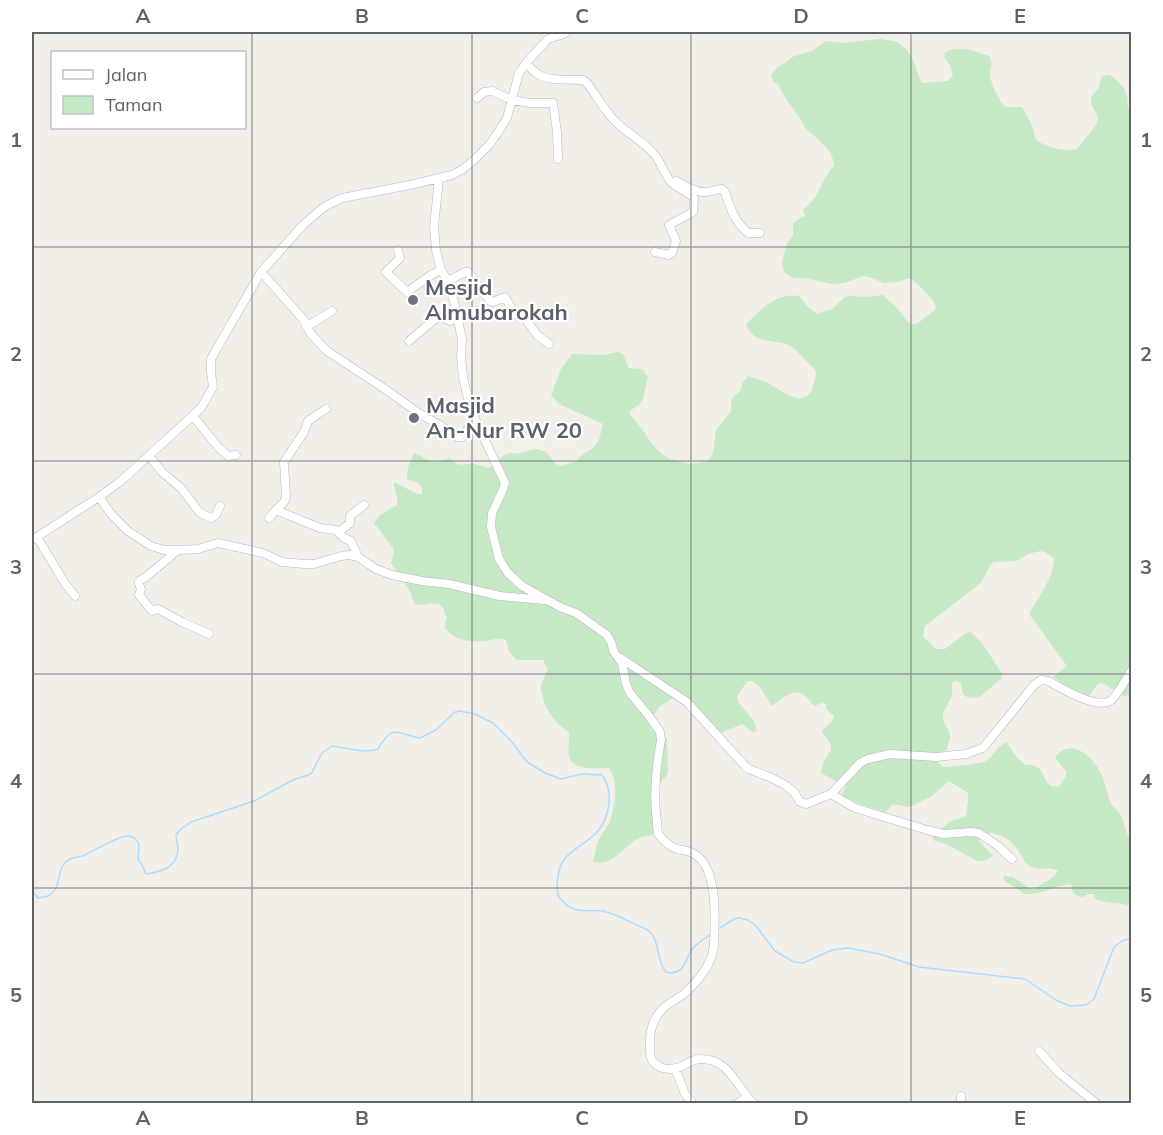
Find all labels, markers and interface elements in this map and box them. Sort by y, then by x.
text: A [136,3,151,28]
text: B [355,3,369,28]
text: C [575,3,589,28]
text: D [793,3,809,28]
text: E [1014,3,1026,28]
legend [51,51,246,129]
text: Jalan [105,63,147,86]
text: Taman [105,93,162,116]
text: 1 [10,127,22,152]
text: 1 [1140,127,1152,152]
place label: Mesjid Almubarokah [425,273,568,326]
marker: Mesjid Almubarokah [406,293,420,307]
text: 2 [10,341,22,366]
text: 2 [1140,341,1152,366]
place label: Masjid An-Nur RW 20 [426,391,582,444]
marker: Masjid An-Nur RW 20 [407,411,421,425]
text: 3 [10,554,22,579]
text: 3 [1140,554,1152,579]
text: 4 [10,768,22,793]
text: 4 [1140,768,1152,793]
text: 5 [10,982,22,1007]
text: 5 [1140,982,1152,1007]
text: A [136,1105,151,1130]
text: B [355,1105,369,1130]
text: C [575,1105,589,1130]
text: D [793,1105,809,1130]
text: E [1014,1105,1026,1130]

